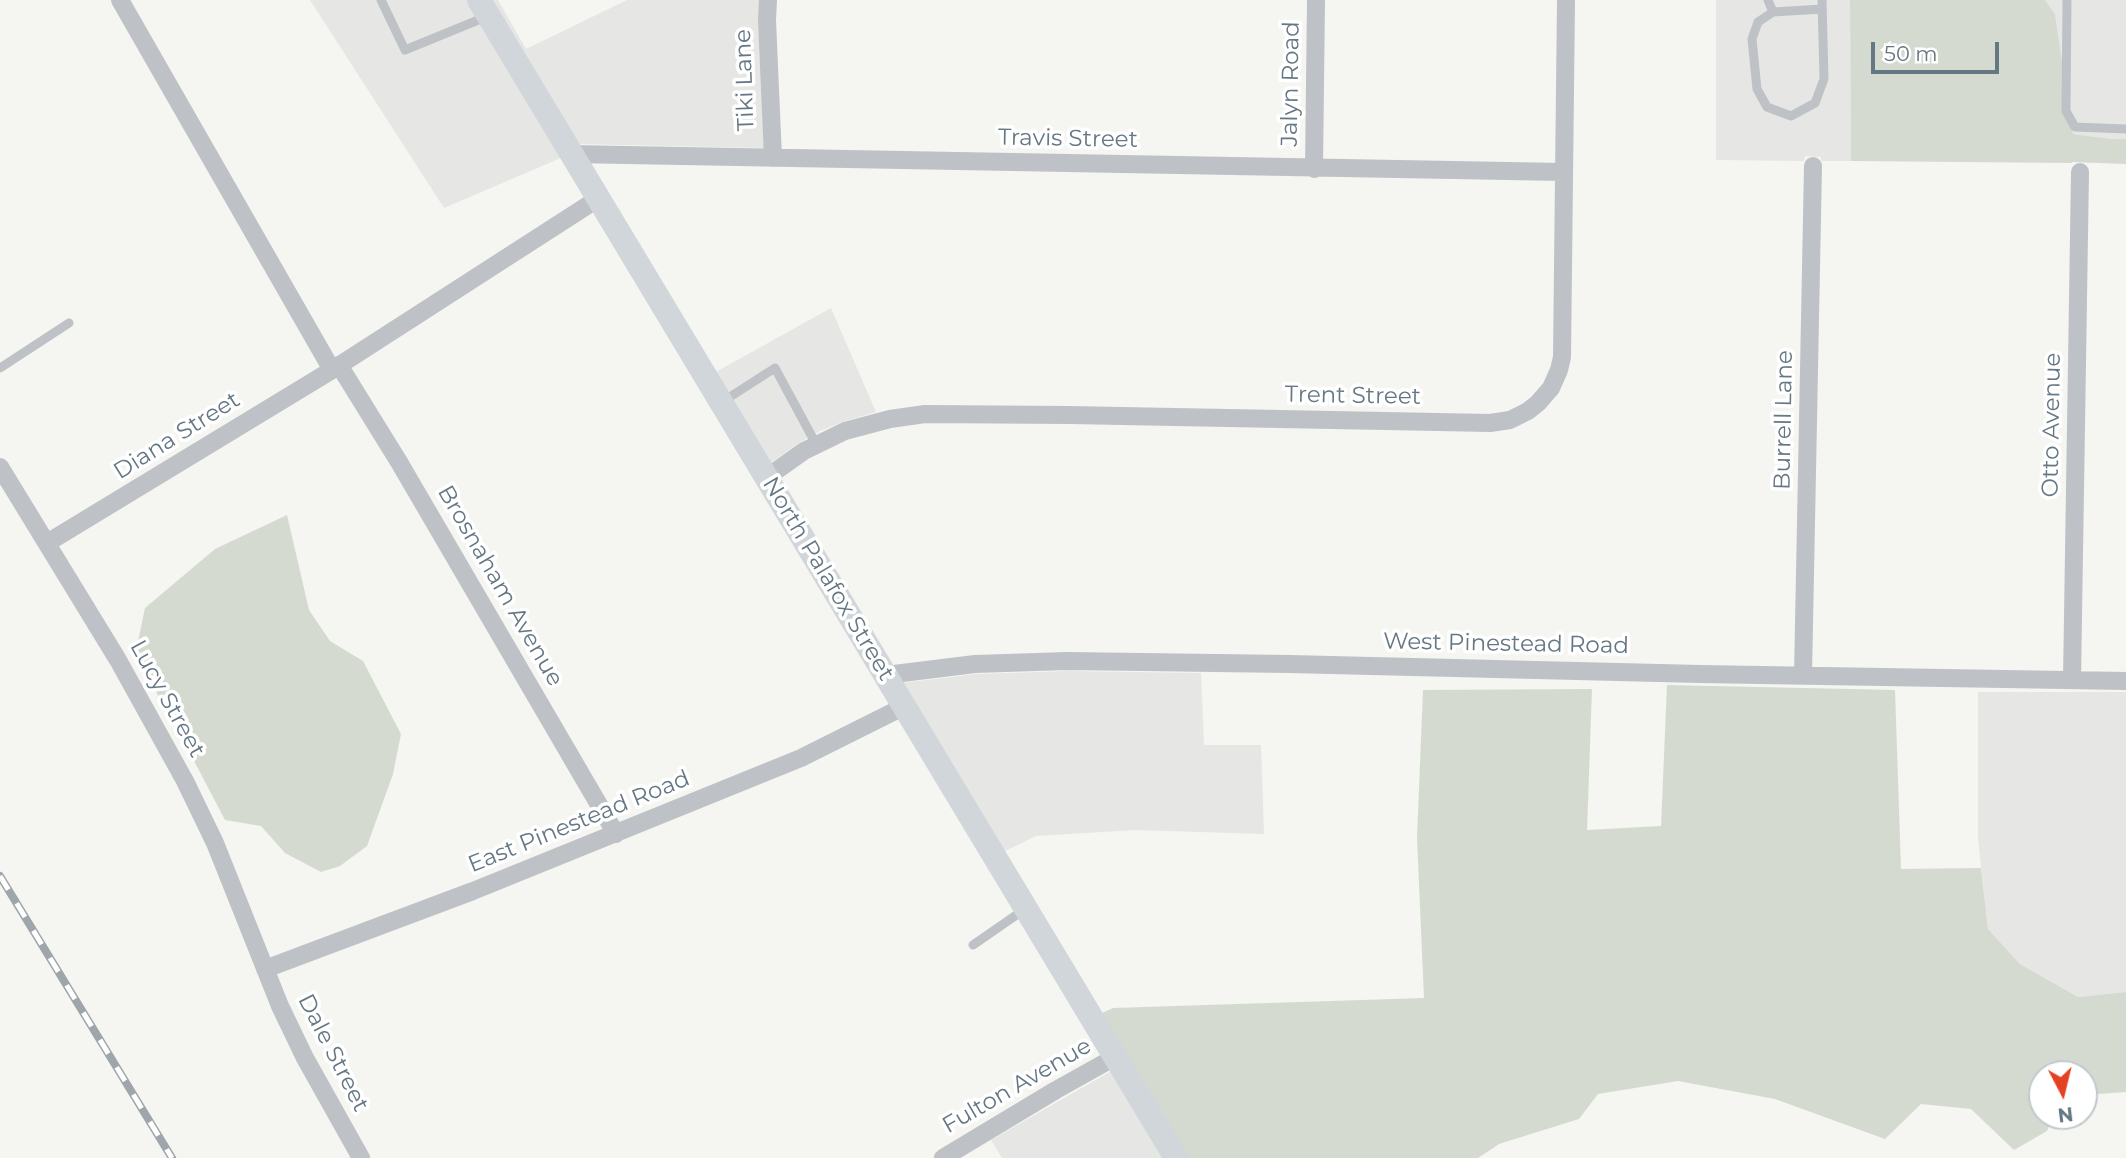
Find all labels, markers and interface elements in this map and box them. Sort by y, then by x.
street label: Jalyn Road [1276,21,1306,147]
scale bar [1874,28,2002,72]
street label: Tiki Lane [729,29,761,131]
text: 50 m [1884,41,1938,66]
street label: Travis Street [998,124,1138,154]
street label: Burrell Lane [1769,350,1799,490]
street label: Otto Avenue [2037,352,2067,498]
street label: Trent Street [1285,381,1421,411]
street label: Diana Street [109,386,245,486]
street label: North Palafox Street [756,472,900,686]
street label: Brosnaham Avenue [431,481,569,691]
street label: West Pinestead Road [1383,628,1629,660]
street label: Lucy Street [123,636,211,762]
street label: East Pinestead Road [464,765,694,879]
street label: Dale Street [292,990,374,1116]
street label: Fulton Avenue [938,1032,1096,1140]
north arrow [2028,1060,2098,1130]
text: N [2056,1102,2074,1127]

